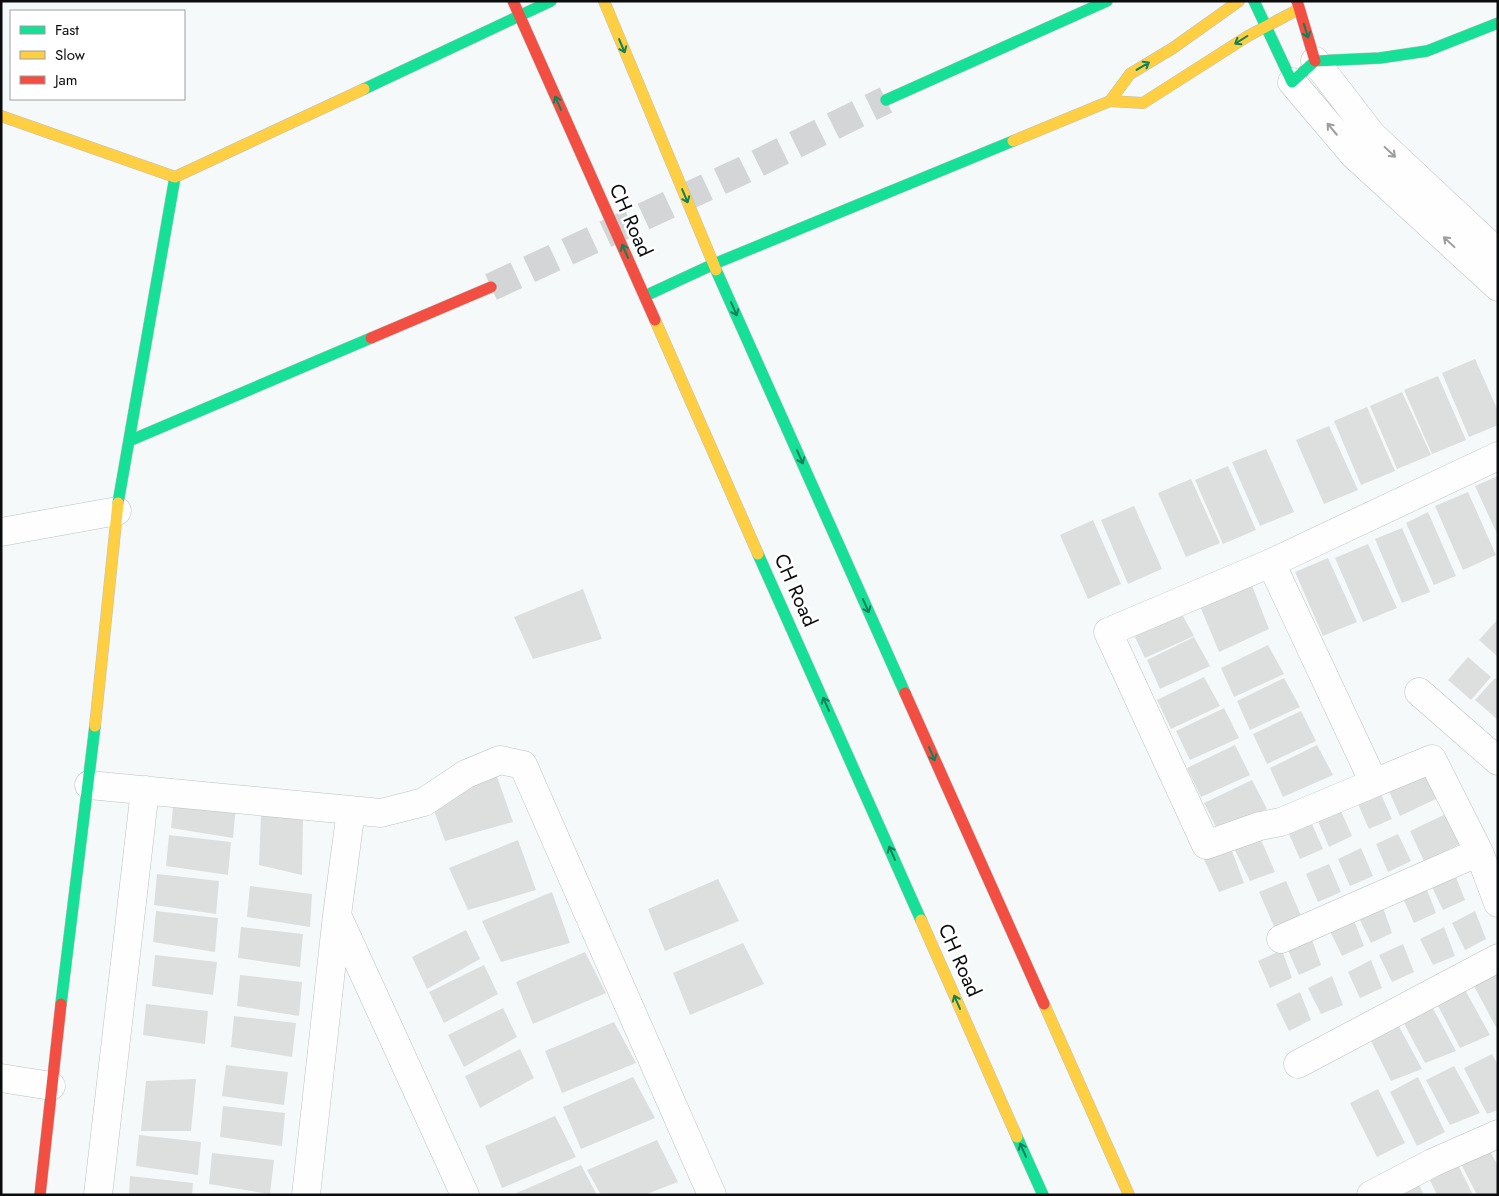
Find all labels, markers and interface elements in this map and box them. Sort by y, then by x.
legend [10,10,185,100]
text: Fast [55,19,79,41]
one-way arrow [1301,23,1311,39]
one-way arrow [1234,35,1248,46]
one-way arrow [618,38,628,53]
text: Slow [55,44,86,66]
one-way arrow [1135,61,1150,71]
text: Jam [53,69,78,91]
one-way arrow [553,96,563,111]
one-way arrow [1327,123,1338,136]
one-way arrow [1384,146,1397,158]
street label: CH Road [602,179,659,261]
one-way arrow [681,188,691,203]
one-way arrow [1442,236,1455,248]
one-way arrow [620,244,630,259]
one-way arrow [729,301,739,316]
one-way arrow [795,449,805,464]
street label: CH Road [767,549,824,631]
one-way arrow [862,598,872,613]
one-way arrow [820,697,830,712]
one-way arrow [928,746,938,761]
one-way arrow [886,846,896,861]
street label: CH Road [931,919,988,1001]
one-way arrow [952,995,962,1010]
one-way arrow [1018,1143,1028,1158]

